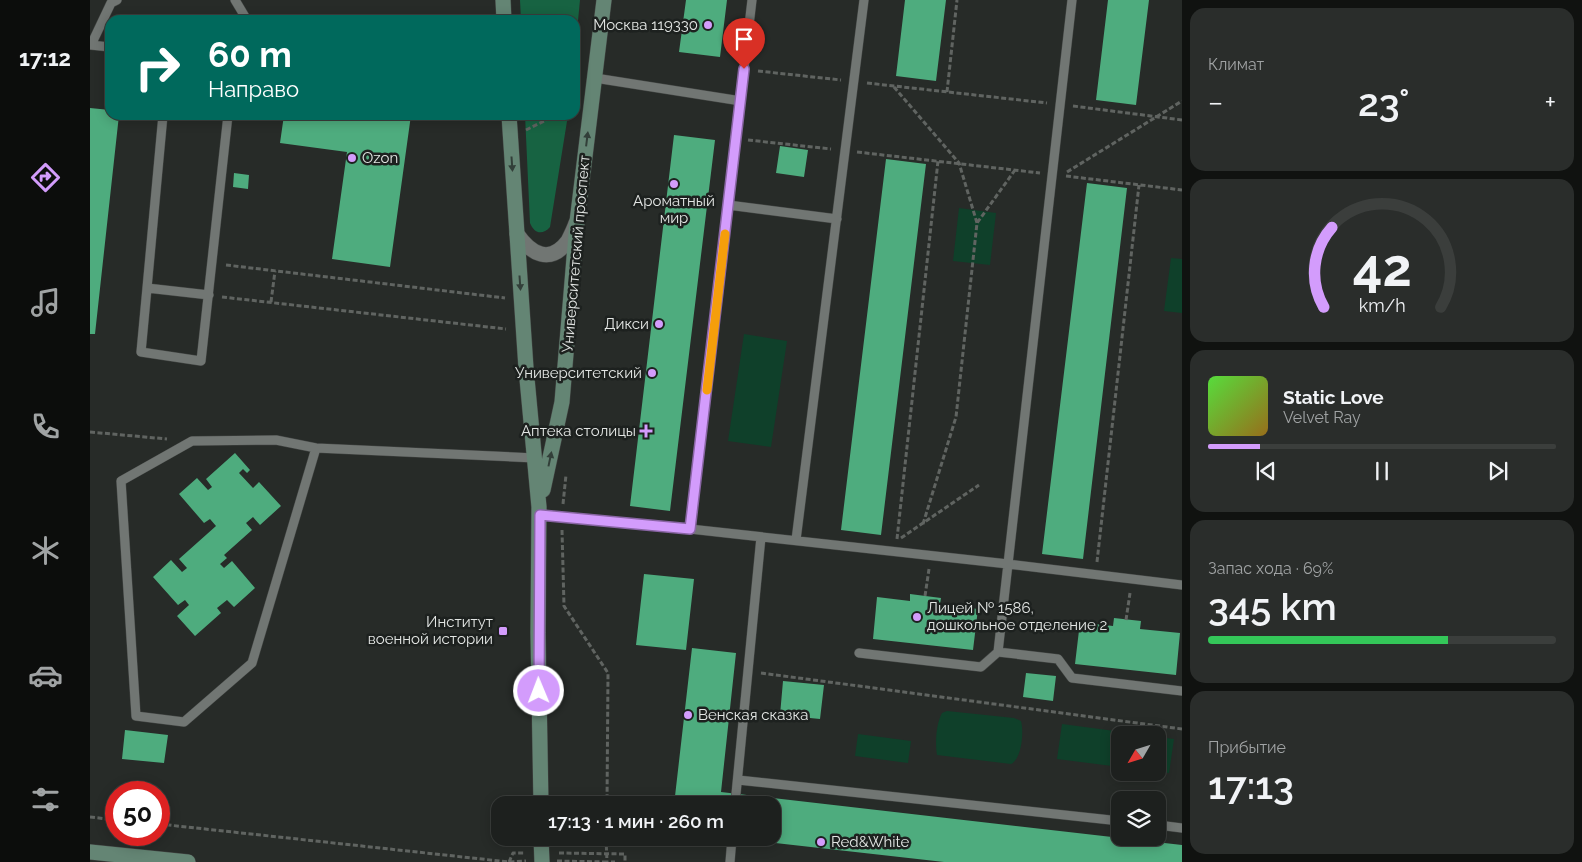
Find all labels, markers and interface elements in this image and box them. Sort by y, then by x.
place label: Москва 119330 [593,16,698,34]
pin [723,18,765,69]
marker: Москва 119330 [702,19,714,31]
icon: arrive [730,25,758,53]
text: 60 m [208,34,292,75]
icon: right [125,35,190,100]
text: 17:12 [19,45,71,71]
text: Климат [1208,55,1264,74]
text: Направо [208,76,299,102]
text: 23° [1358,80,1410,125]
text: − [1208,86,1223,119]
text: + [1544,86,1556,119]
one-way arrow [583,131,591,147]
place label: Ozon [362,149,398,167]
marker: Ozon [346,152,358,164]
street label: Университетский проспект [558,155,594,353]
one-way arrow [509,156,517,172]
icon: directions [28,160,63,195]
marker: Ароматный мир [668,178,680,190]
place label: Ароматный мир [633,192,715,227]
text: 42 [1352,237,1412,298]
one-way arrow [517,275,525,291]
icon: music [28,285,63,320]
text: km/h [1358,295,1406,316]
place label: Дикси [604,315,649,333]
marker: Дикси [653,318,665,330]
place label: Университетский [515,364,642,382]
marker: Университетский [646,367,658,379]
text: Static Love [1283,386,1384,408]
text: Velvet Ray [1283,408,1361,427]
icon: phone [28,409,63,444]
place label: Аптека столицы [521,422,636,440]
marker: Аптека столицы [640,425,652,437]
one-way arrow [546,451,554,467]
icon: previous [1252,457,1280,485]
icon: pause [1368,457,1396,485]
icon: next [1484,457,1512,485]
icon: climate [28,533,63,568]
text: Запас хода · 69% [1208,559,1333,578]
text: 345 km [1208,584,1337,629]
place label: Лицей № 1586, дошкольное отделение 2 [927,599,1108,634]
marker: Лицей № 1586, дошкольное отделение 2 [911,611,923,623]
place label: Институт военной истории [368,613,493,648]
marker: Институт военной истории [497,625,509,637]
icon: car [28,658,63,693]
position arrow [512,664,564,716]
place label: Венская сказка [698,706,808,724]
marker: Венская сказка [682,709,694,721]
north arrow [1111,726,1166,781]
map controls [1111,726,1166,846]
text: Прибытие [1208,738,1286,757]
text: 17:13 [1208,763,1294,808]
speed limit sign: 50 [105,781,170,846]
icon: filters [28,782,63,817]
button: layers [1111,791,1166,846]
text: 17:13 · 1 мин · 260 m [548,810,724,832]
place label: Red&White [831,833,910,851]
marker: Red&White [815,836,827,848]

